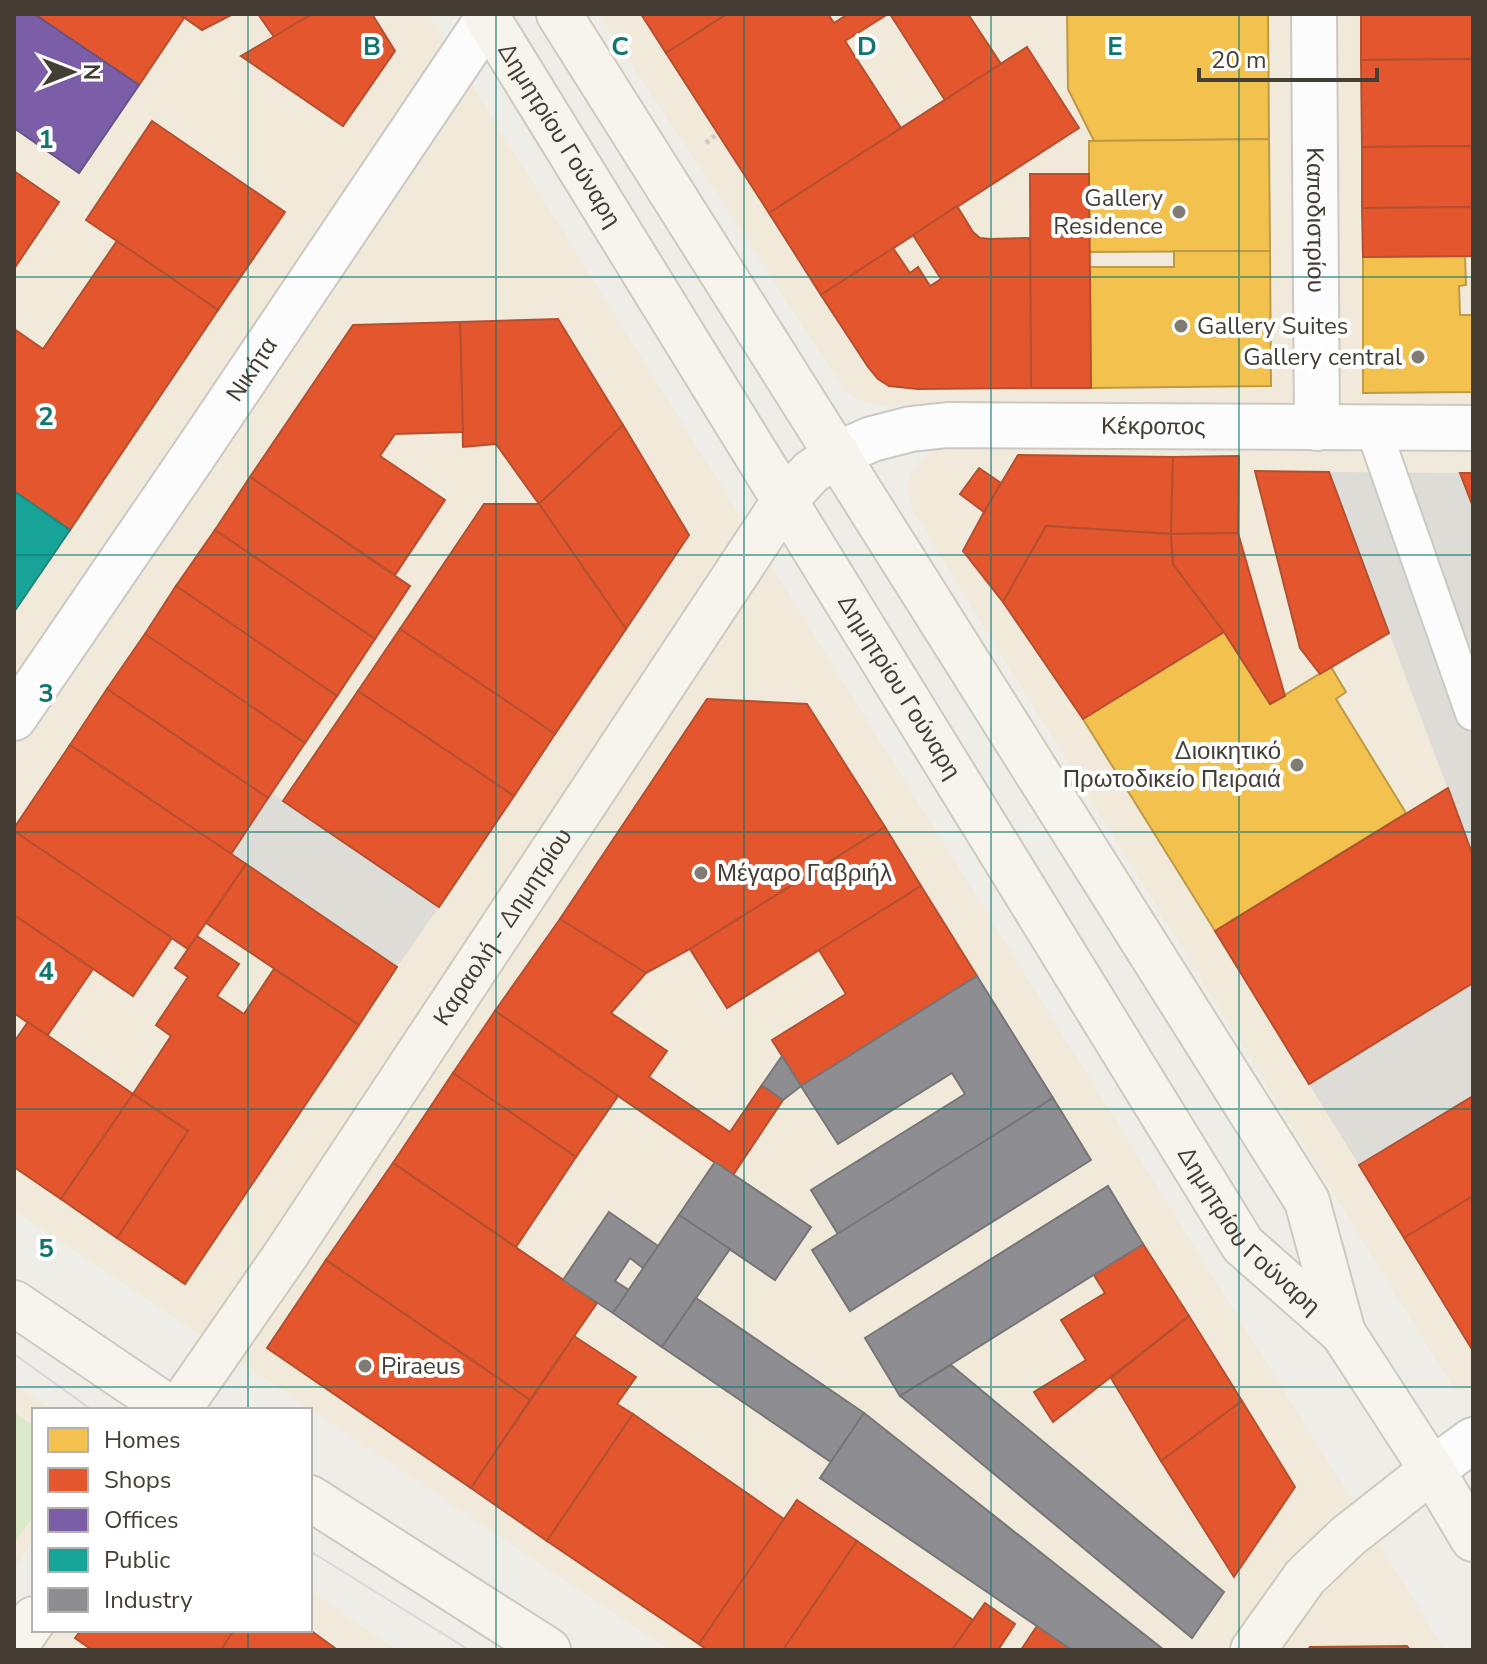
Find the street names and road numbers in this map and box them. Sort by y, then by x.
street label: Δημητρίου Γούναρη [490,37,629,233]
street label: Καποδιστρίου [1299,147,1332,293]
street label: Νικήτα [219,331,285,408]
street label: Κέκροπος [1101,410,1206,442]
street label: Δημητρίου Γούναρη [830,588,968,785]
street label: Καραολή - Δημητρίου [426,822,580,1032]
street label: Δημητρίου Γούναρη [1170,1140,1327,1322]

